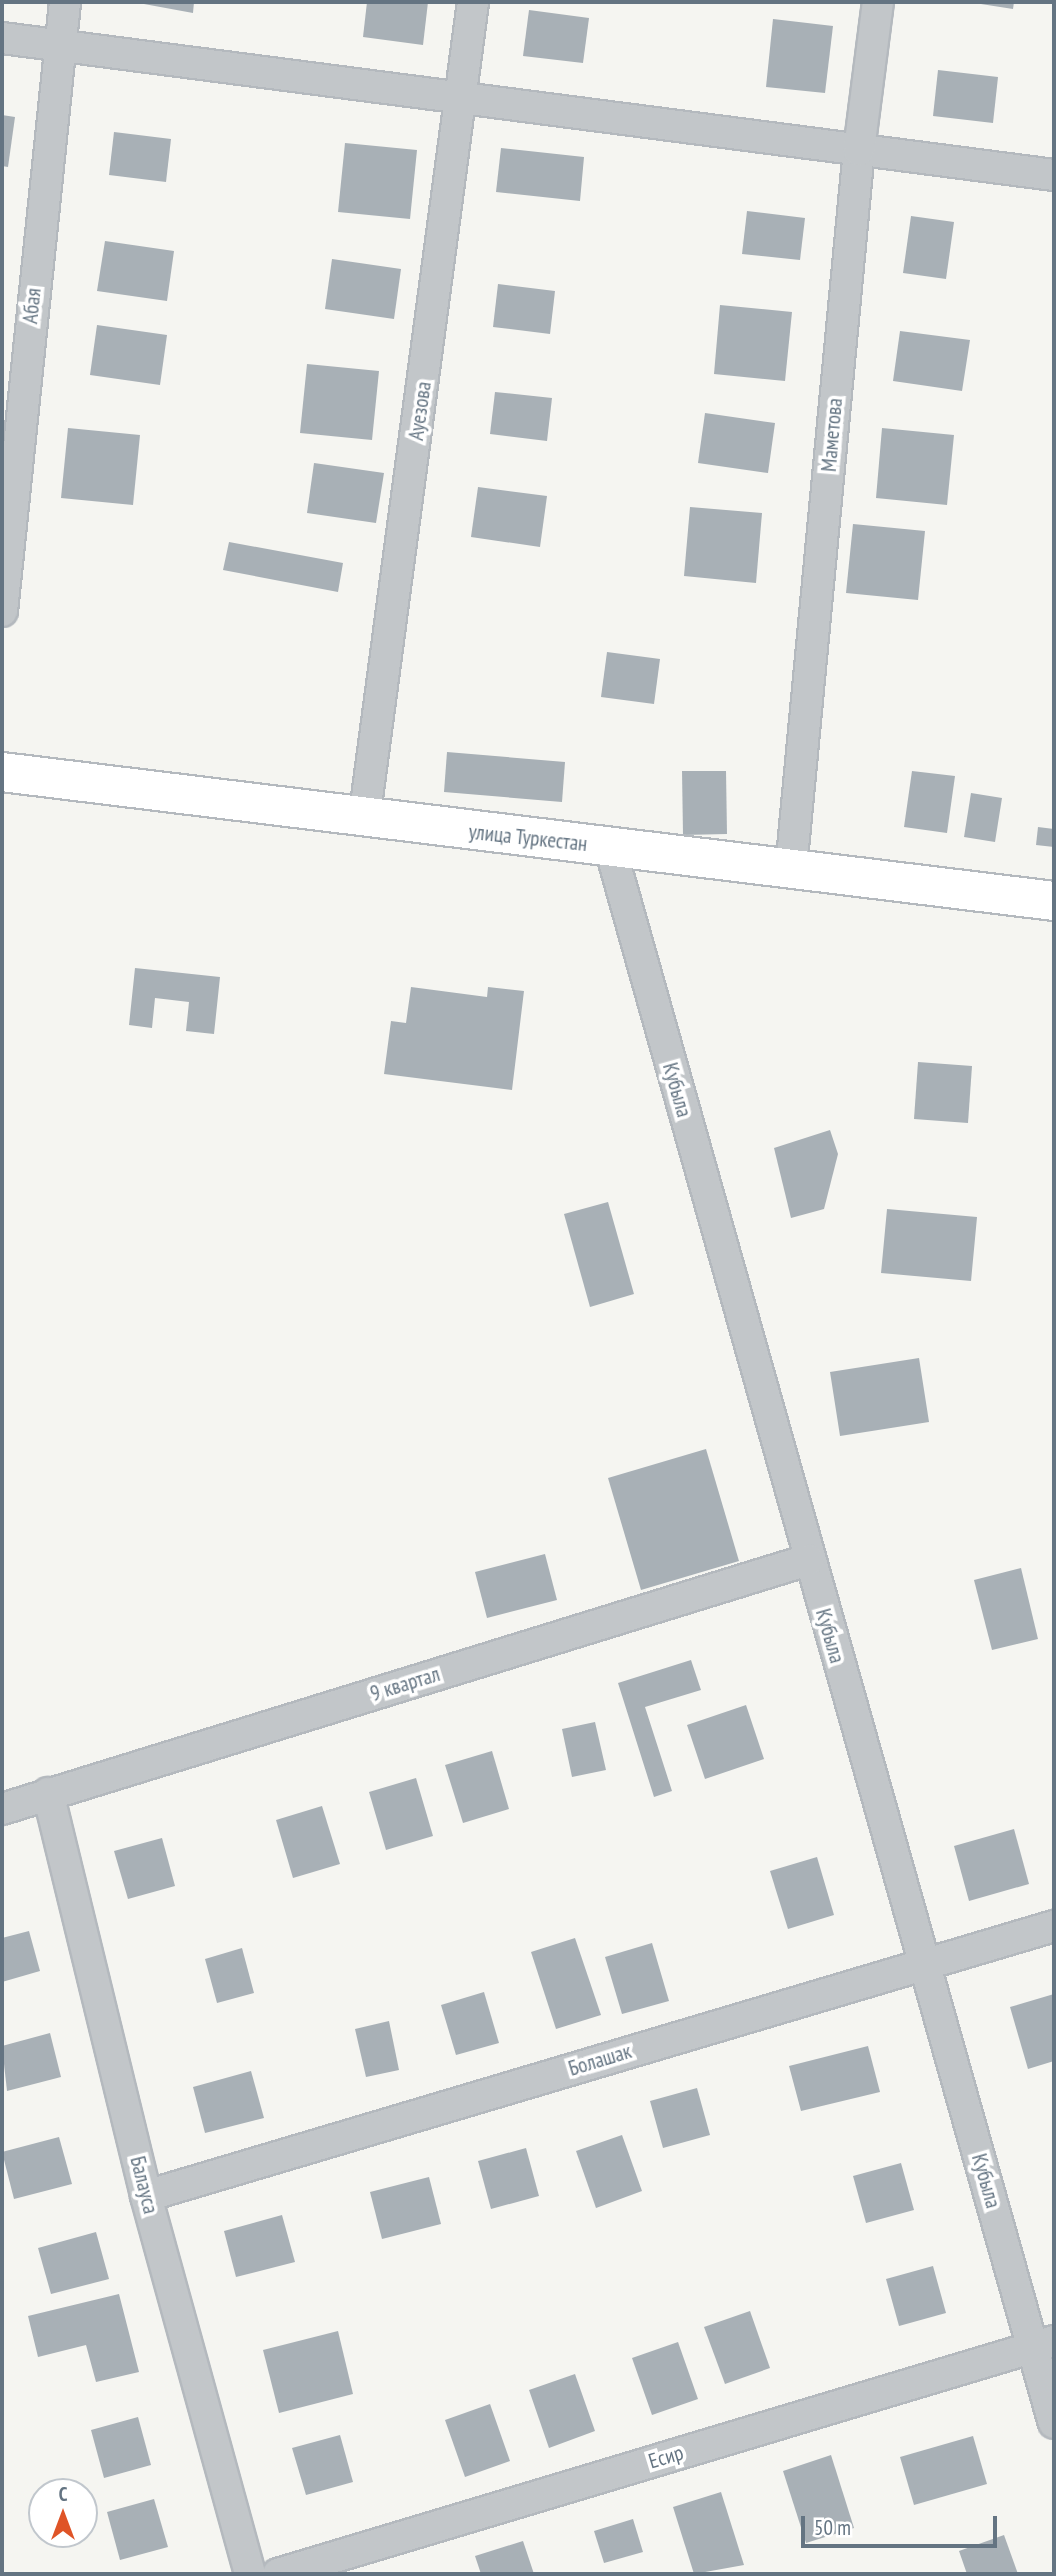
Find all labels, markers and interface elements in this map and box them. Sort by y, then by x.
street label: Абая [18,287,46,325]
street label: Ауезова [403,380,437,442]
street label: Маметова [816,397,848,473]
street label: улица Туркестан [467,819,589,857]
street label: Кубыла [657,1060,697,1120]
street label: Кубыла [810,1606,850,1666]
street label: 9 квартал [367,1662,443,1706]
street label: Болашак [566,2039,634,2081]
street label: Кубыла [966,2151,1006,2211]
street label: Балауса [125,2154,163,2216]
street label: Есир [646,2440,686,2474]
north arrow [28,2478,98,2548]
text: С [59,2482,67,2506]
scale bar [804,2502,1000,2546]
text: 50 m [814,2514,851,2541]

